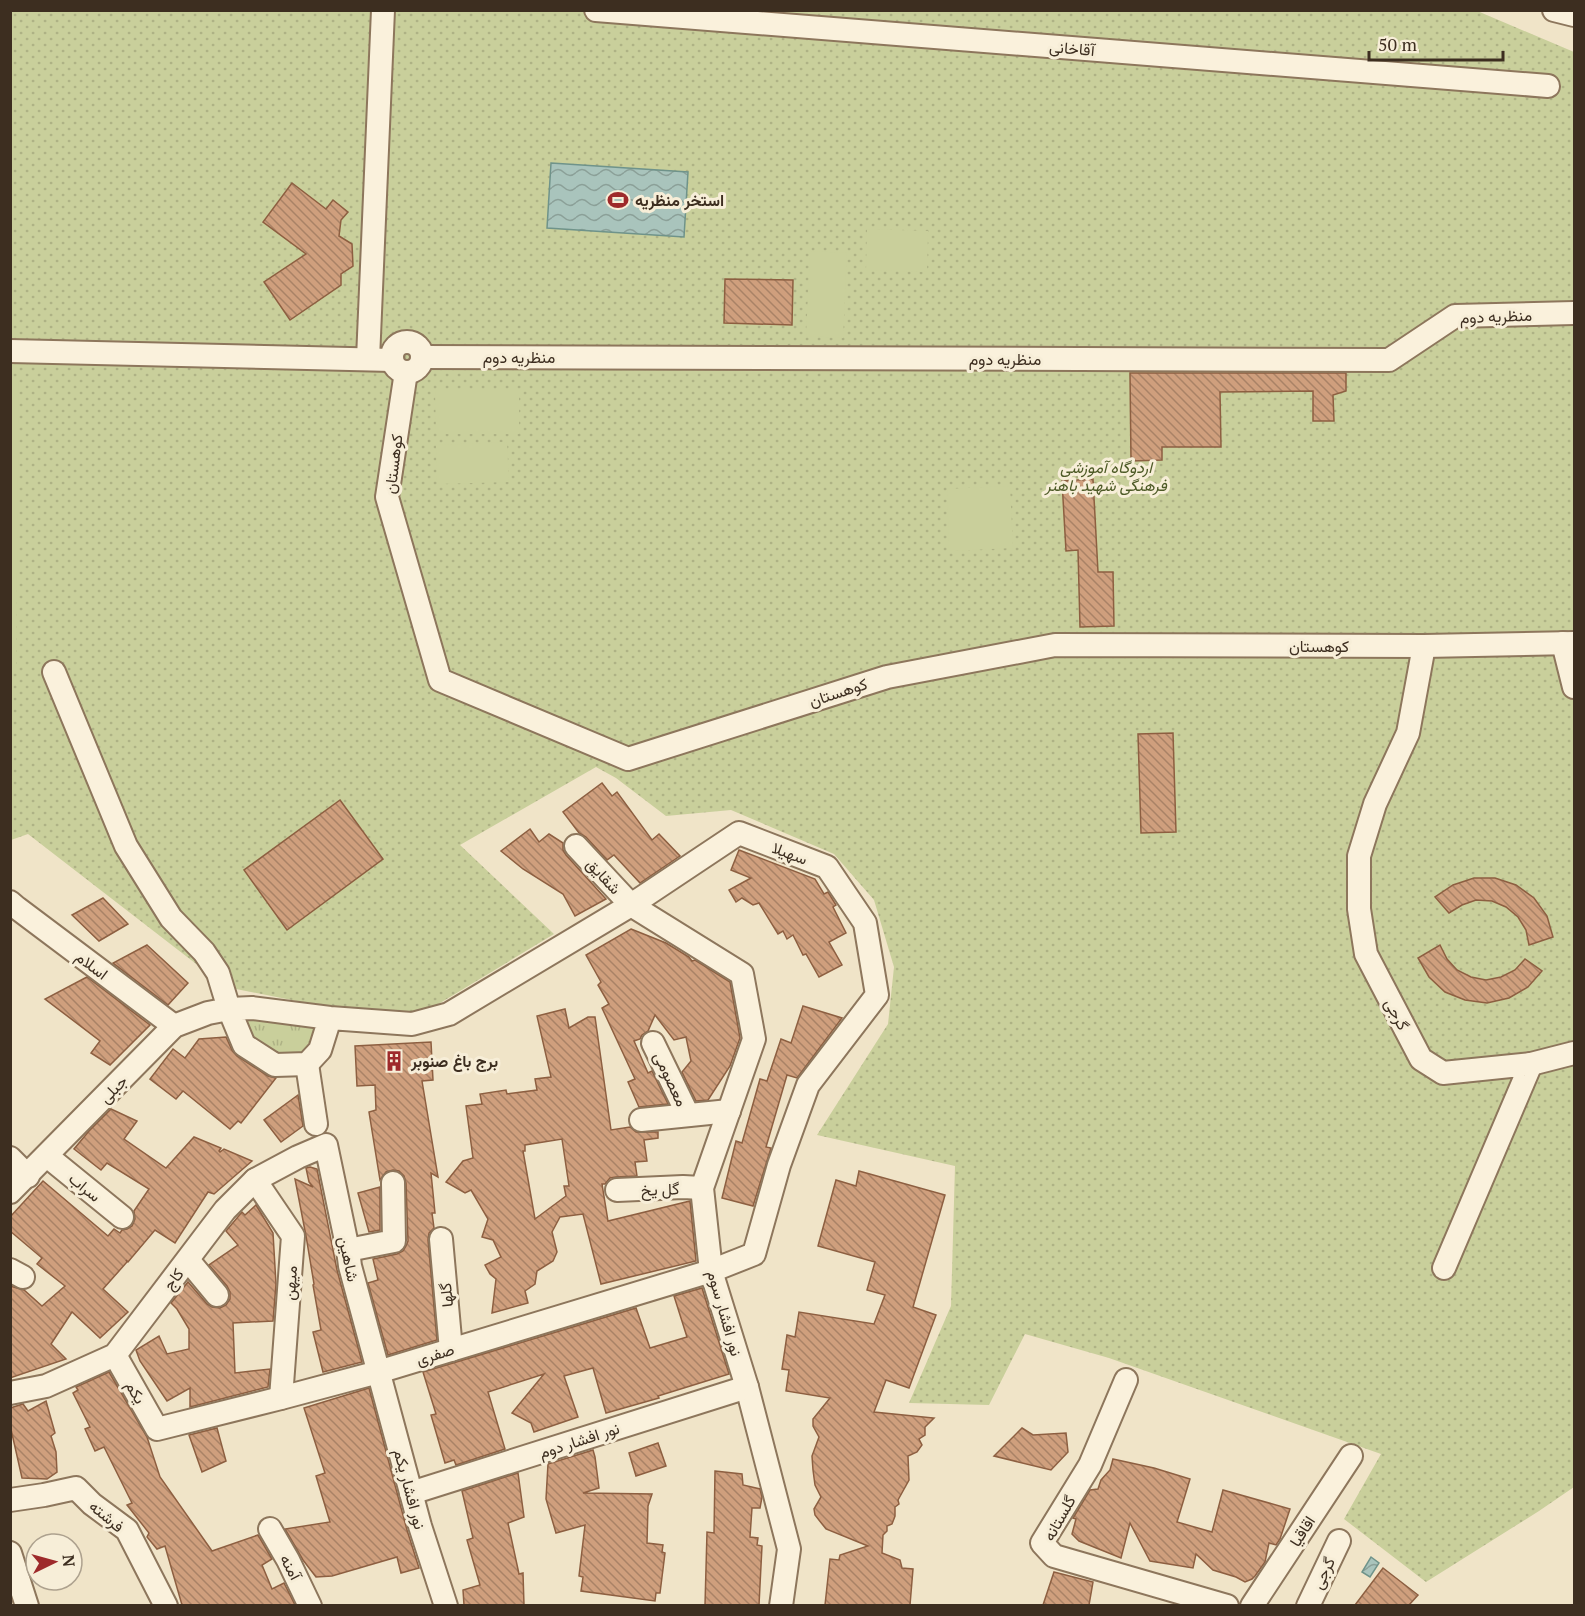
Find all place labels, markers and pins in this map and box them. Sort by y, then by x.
sports icon: استخر منظریه [606,188,630,212]
place label: استخر منظریه [635,189,724,211]
building icon: برج باغ صنوبر [382,1049,406,1073]
place label: برج باغ صنوبر [410,1050,498,1072]

